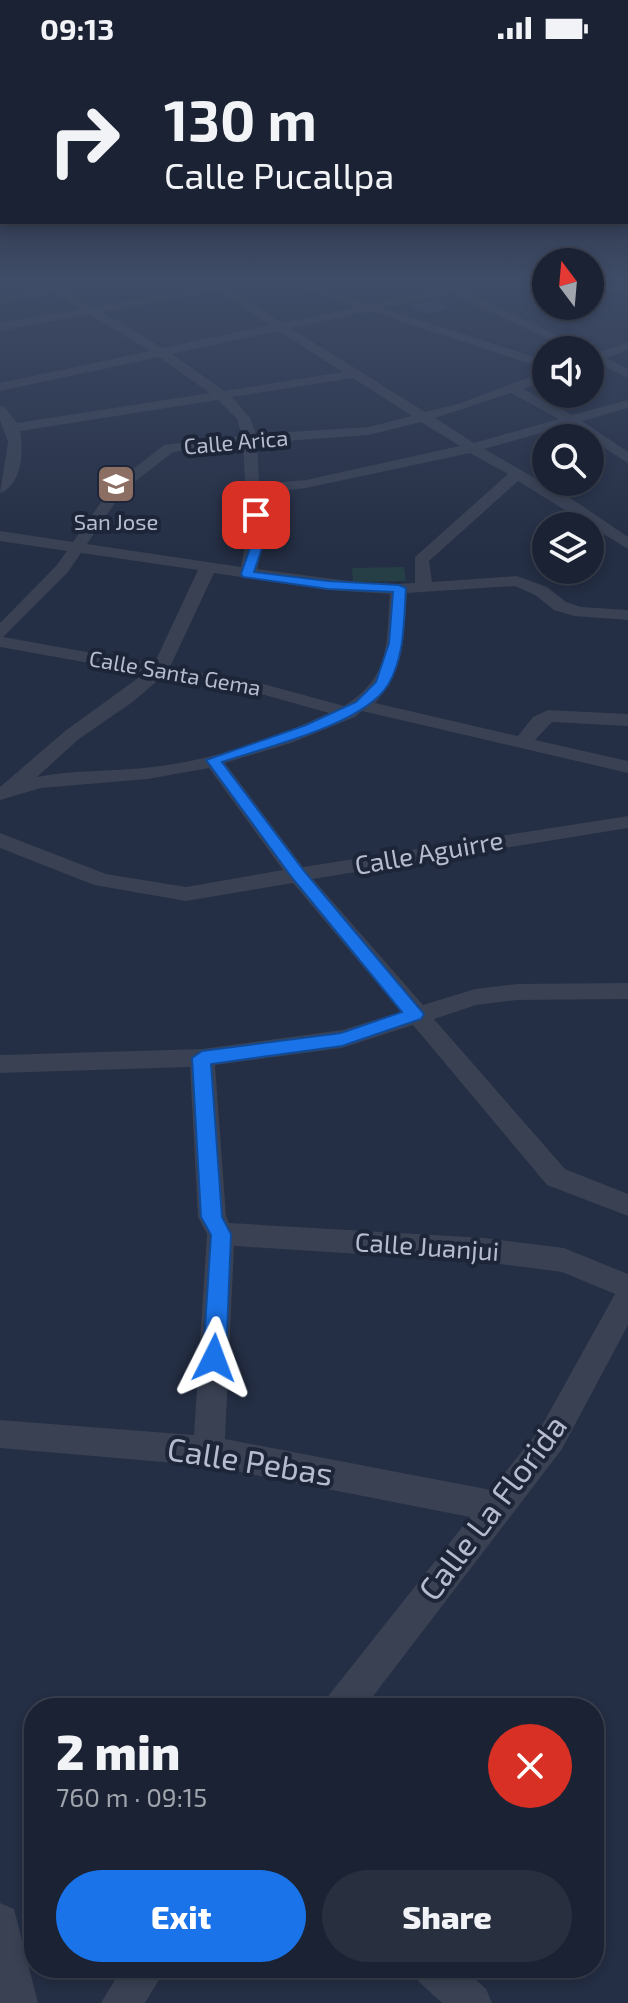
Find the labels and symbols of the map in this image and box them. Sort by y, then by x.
north arrow [532,248,604,320]
street label: Calle Arica [183,423,289,459]
school or university icon: San Jose [95,463,137,505]
pin [222,481,290,549]
place label: San Jose [74,508,158,534]
street label: Calle Santa Gema [87,644,263,700]
street label: Calle Aguirre [352,823,505,880]
street label: Calle Juanjui [354,1225,500,1266]
position arrow [172,1316,256,1400]
street label: Calle La Florida [409,1407,573,1607]
street label: Calle Pebas [165,1428,336,1492]

